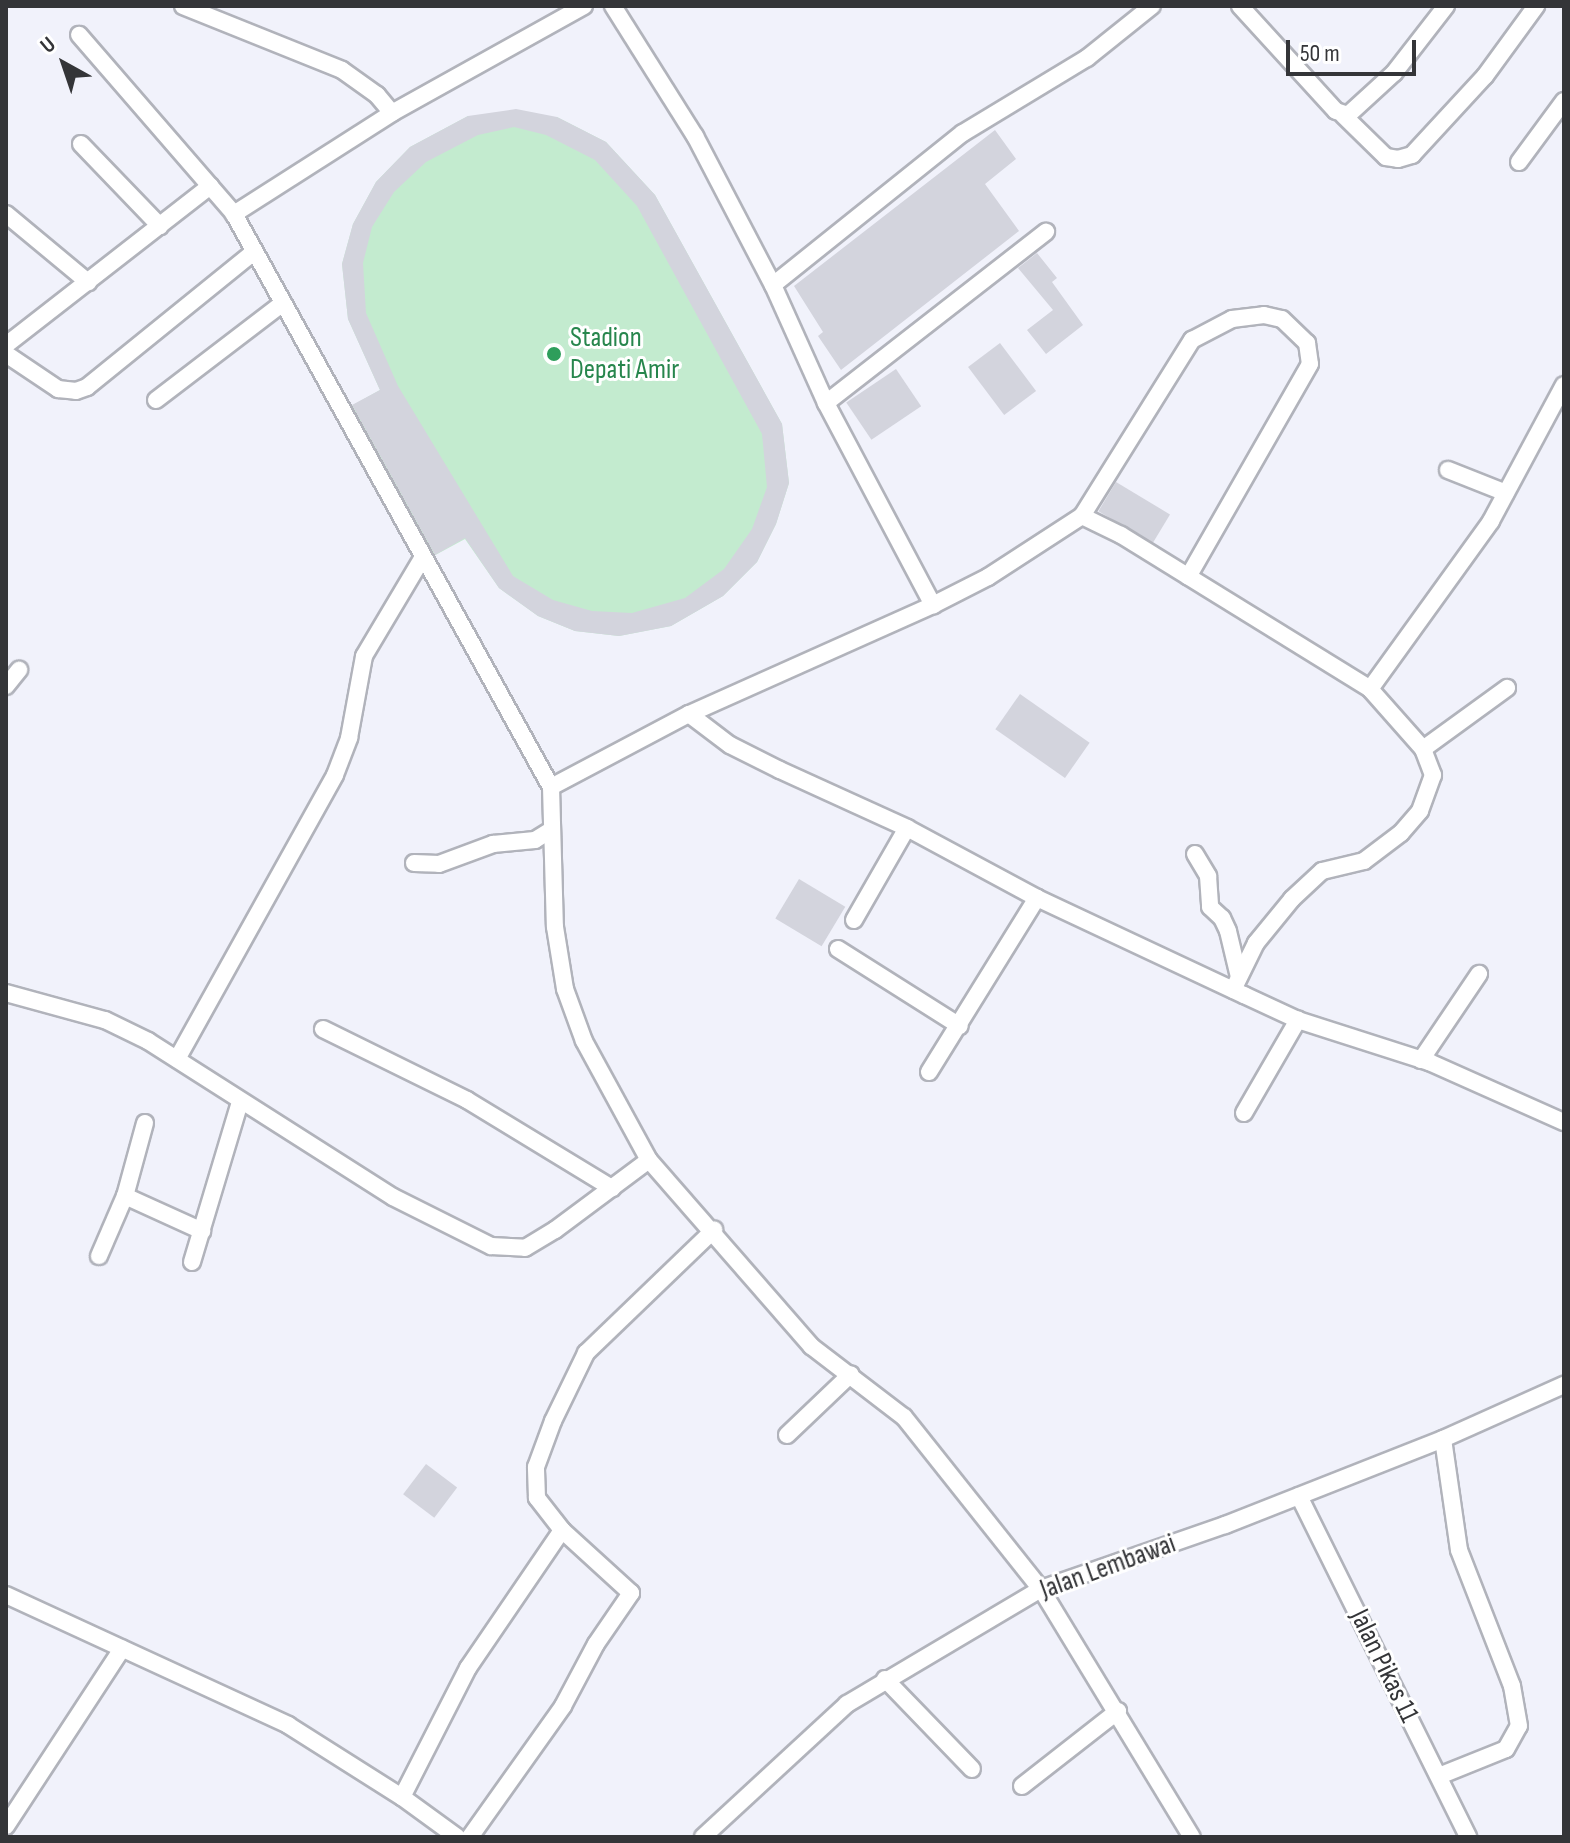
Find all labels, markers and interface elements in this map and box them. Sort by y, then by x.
north arrow [24,24,104,104]
scale bar [1290,24,1420,74]
text: U [35,31,61,59]
text: 50 m [1300,39,1340,68]
place label: Stadion Depati Amir [570,321,679,387]
marker: Stadion Depati Amir [545,345,563,363]
street label: Jalan Lembawai [1036,1527,1180,1607]
street label: Jalan Pikas 11 [1342,1604,1426,1728]

